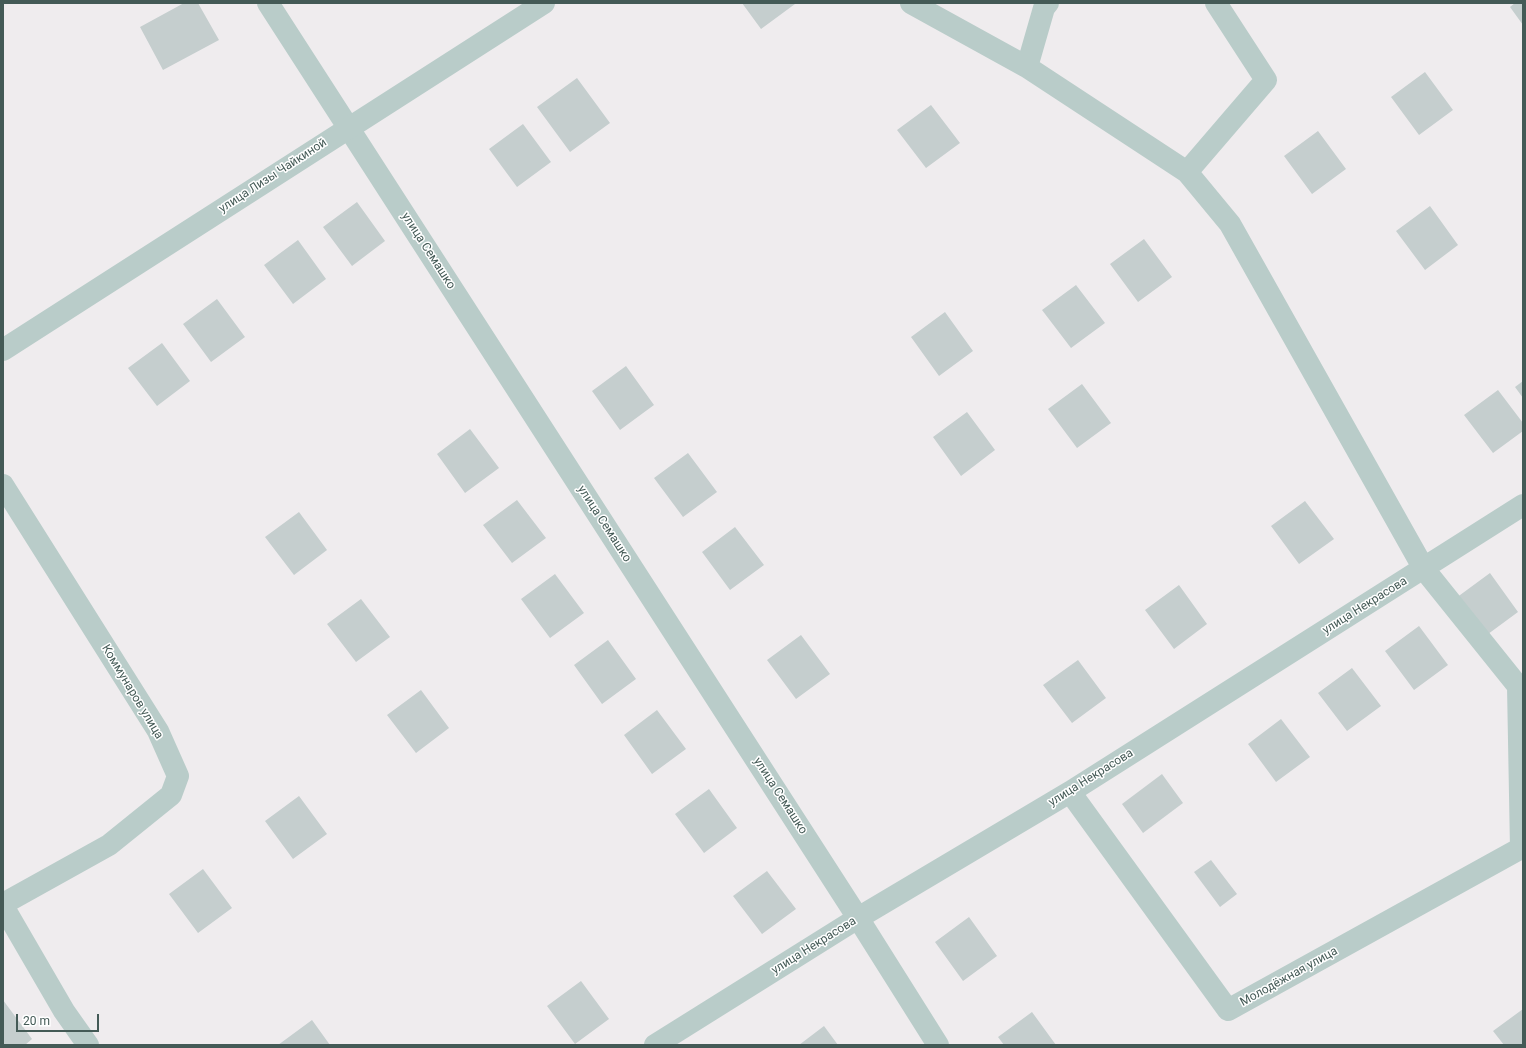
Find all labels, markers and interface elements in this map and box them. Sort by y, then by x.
street label: улица Лизы Чайкиной [216,136,330,216]
street label: улица Семашко [398,210,458,292]
street label: улица Семашко [574,483,634,565]
street label: улица Некрасова [1320,574,1410,638]
street label: Коммунаров улица [98,642,166,742]
street label: улица Некрасова [1046,746,1136,810]
street label: улица Семашко [750,755,810,837]
street label: улица Некрасова [769,914,859,978]
street label: Молодёжная улица [1238,944,1340,1010]
scale bar [18,1006,101,1032]
text: 20 m [23,1014,50,1028]

